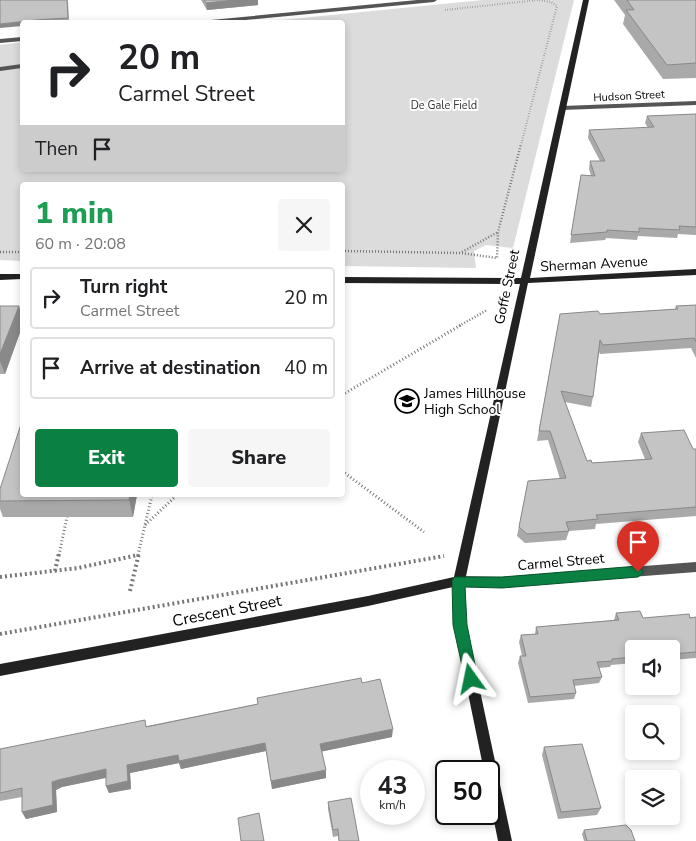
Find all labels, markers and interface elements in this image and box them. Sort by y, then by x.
text: 20 m [118,34,200,81]
icon: right [35,40,100,105]
text: Carmel Street [118,79,255,109]
street label: Hudson Street [593,87,665,105]
park label: De Gale Field [411,98,477,113]
icon: arrive [88,135,116,163]
text: Then [35,136,78,162]
text: 1 min [35,193,114,234]
button: close [278,199,330,251]
text: 60 m · 20:08 [35,233,126,255]
street label: Goffe Street [490,248,524,326]
street label: Sherman Avenue [540,252,648,276]
text: Turn right [80,274,167,300]
icon: right [37,284,65,312]
text: 20 m [284,285,328,311]
text: Carmel Street [80,300,179,322]
icon: arrive [37,354,65,382]
text: Arrive at destination [80,355,261,381]
text: 40 m [284,355,328,381]
place label: James Hillhouse High School [423,384,526,419]
school or university icon: James Hillhouse High School [394,388,420,414]
button: Exit [35,429,178,487]
button: Share [188,429,330,487]
pin [617,521,659,572]
icon: arrive [624,528,652,556]
street label: Carmel Street [517,549,605,575]
street label: Crescent Street [171,590,284,632]
map controls [625,640,680,825]
button: sound [625,640,680,695]
position arrow [444,652,496,704]
button: search [625,705,680,760]
speed limit sign: 50 [435,760,500,825]
text: 43 [377,769,408,803]
button: layers [625,770,680,825]
text: km/h [379,797,406,813]

